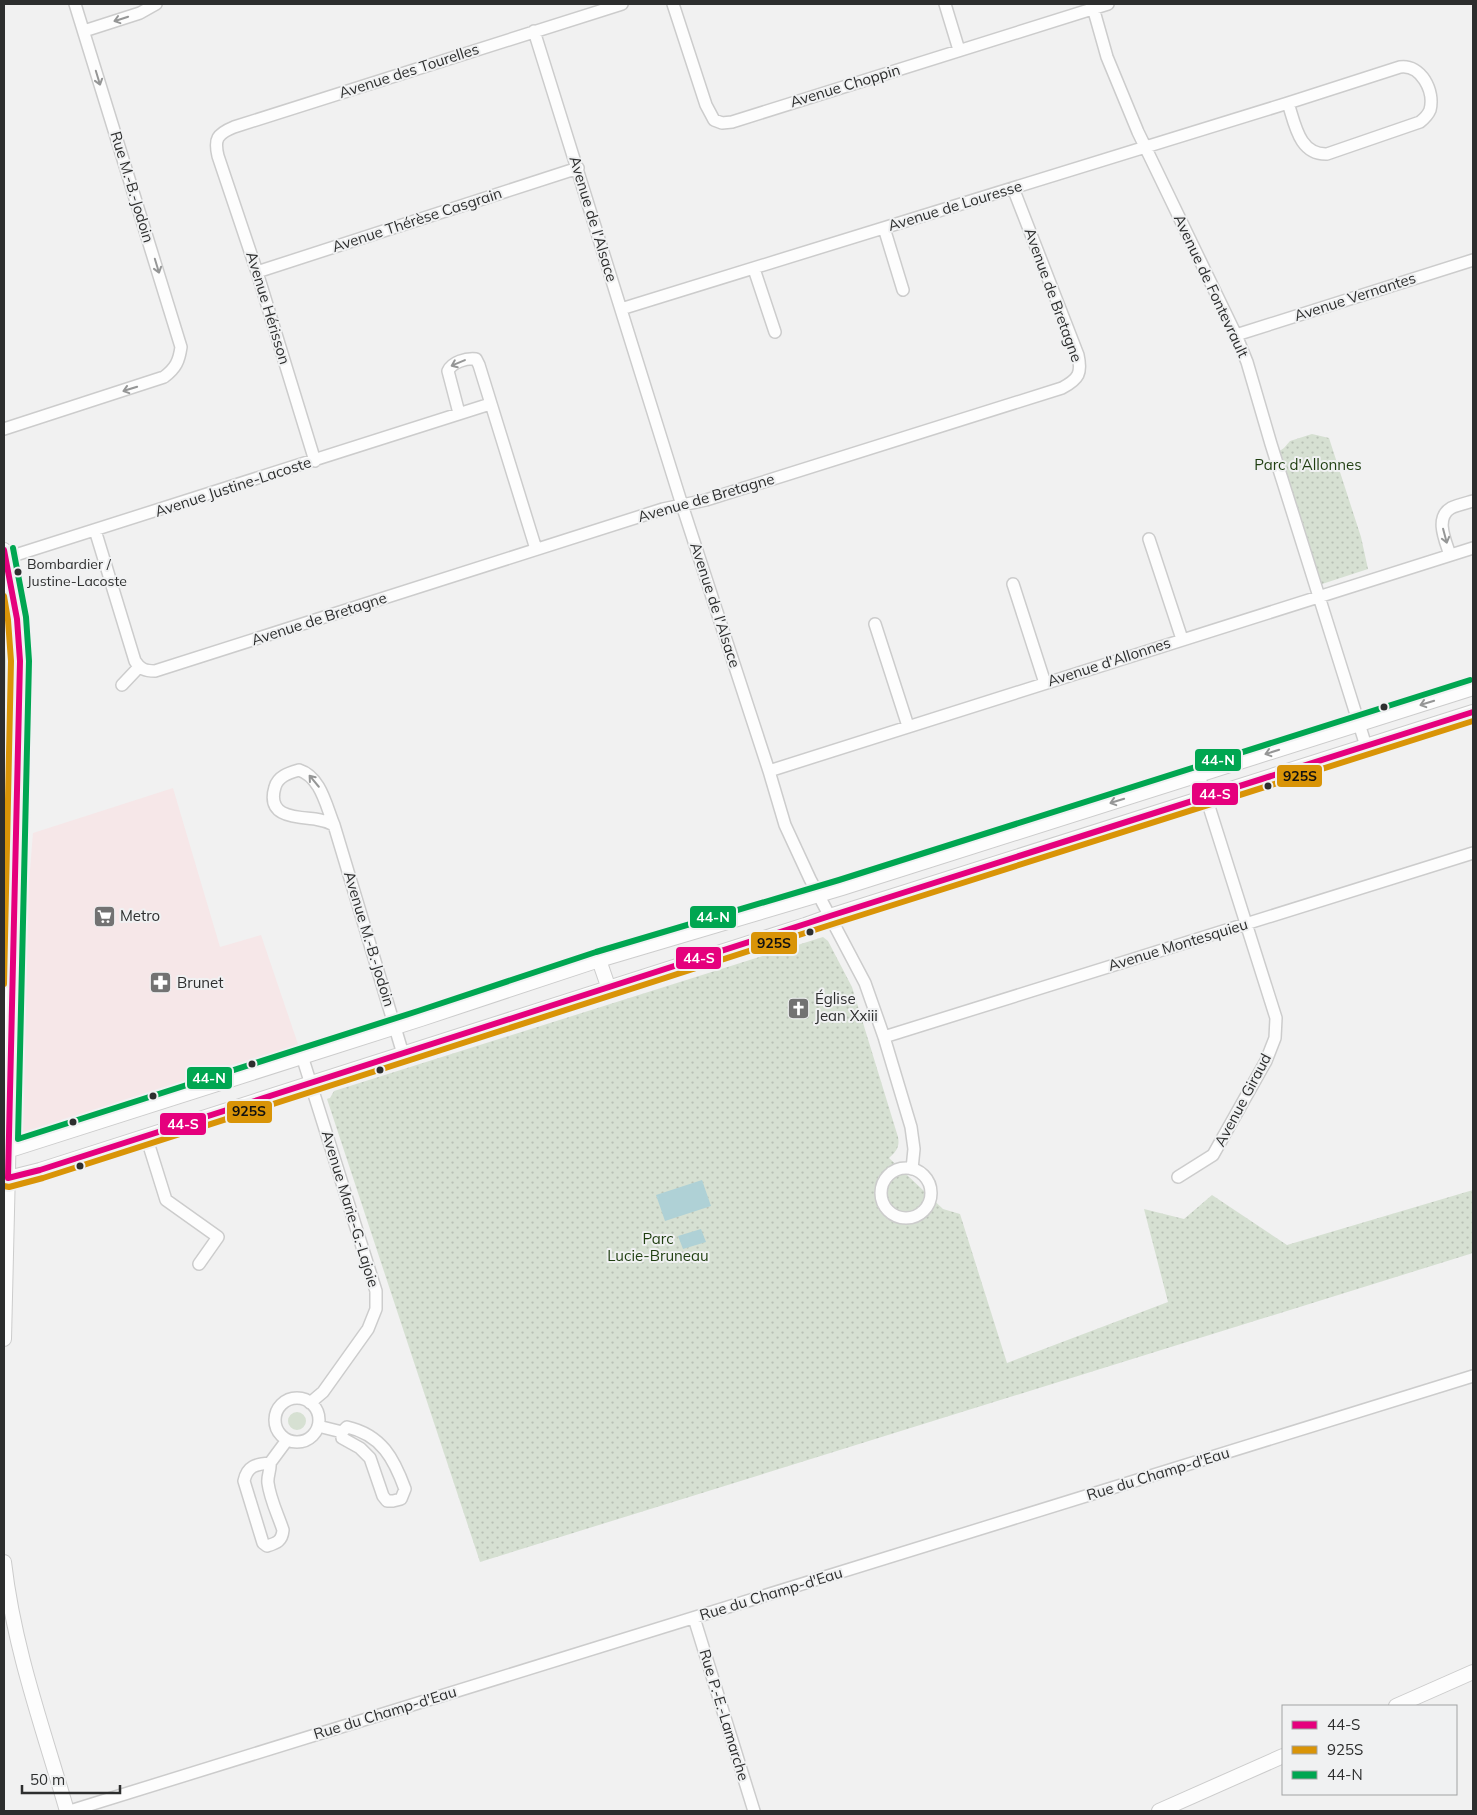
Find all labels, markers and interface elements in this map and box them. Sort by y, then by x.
one-way arrow [113,15,129,25]
street label: Avenue des Tourelles [336,39,481,102]
street label: Avenue Choppin [787,60,902,111]
one-way arrow [94,69,103,85]
street label: Rue M.-B.-Jodoin [107,129,158,245]
street label: Avenue de l'Alsace [565,154,622,284]
street label: Avenue de Louresse [886,176,1024,235]
street label: Avenue Thérèse Casgrain [330,183,504,256]
street label: Avenue de Fontevrault [1170,211,1253,360]
street label: Avenue de Bretagne [1020,225,1087,364]
street label: Avenue Hérisson [242,249,295,367]
one-way arrow [152,258,162,274]
street label: Avenue Vernantes [1292,268,1418,325]
one-way arrow [450,359,465,369]
one-way arrow [122,384,138,394]
street label: Avenue Justine-Lacoste [152,452,313,521]
park label: Parc d'Allonnes [1254,455,1362,474]
street label: Avenue de Bretagne [635,469,776,526]
one-way arrow [1440,528,1450,544]
street label: Avenue de l'Alsace [686,540,745,670]
place label: Bombardier / Justine-Lacoste [27,555,127,590]
marker: Bombardier / Justine-Lacoste [13,567,23,577]
street label: Avenue de Bretagne [249,588,389,649]
street label: Avenue d'Allonnes [1045,633,1173,690]
one-way arrow [1419,699,1435,708]
unlabelled marker [1379,702,1389,712]
line badge: 44-N [1194,748,1242,772]
one-way arrow [1264,748,1280,758]
text: 44-N [1201,751,1235,769]
line badge: 925S [1276,764,1323,788]
text: 925S [1283,767,1317,785]
one-way arrow [308,775,319,788]
unlabelled marker [1263,781,1273,791]
line badge: 44-S [1191,782,1239,806]
text: 44-S [1199,785,1231,803]
one-way arrow [1109,797,1125,807]
street label: Avenue M.-B.-Jodoin [340,869,399,1009]
supermarket icon: Metro [92,904,116,928]
line badge: 44-N [689,905,737,929]
place label: Metro [120,906,160,925]
text: 44-N [696,908,730,926]
street label: Avenue Montesquieu [1106,914,1250,975]
unlabelled marker [805,927,815,937]
line badge: 925S [750,931,798,955]
text: 925S [757,934,791,952]
line badge: 44-S [675,946,722,970]
text: 44-S [683,949,715,967]
pharmacy icon: Brunet [149,971,173,995]
place label: Brunet [177,973,224,992]
place label: Église Jean Xxiii [815,989,878,1025]
church icon: Église Jean Xxiii [787,996,811,1020]
street label: Avenue Giraud [1210,1050,1275,1150]
unlabelled marker [247,1059,257,1069]
unlabelled marker [375,1065,385,1075]
line badge: 44-N [186,1066,233,1090]
text: 44-N [192,1069,226,1087]
unlabelled marker [148,1091,158,1101]
line badge: 925S [226,1100,273,1124]
text: 925S [232,1102,266,1120]
line badge: 44-S [159,1112,207,1136]
text: 44-S [167,1115,199,1133]
unlabelled marker [68,1117,78,1127]
street label: Avenue Marie-G.-Lajoie [318,1128,383,1290]
unlabelled marker [75,1161,85,1171]
park label: Parc Lucie-Bruneau [607,1229,709,1265]
street label: Rue du Champ-d'Eau [1084,1443,1232,1504]
street label: Rue du Champ-d'Eau [697,1563,845,1624]
street label: Rue P.-E.-Lamarche [695,1647,754,1783]
street label: Rue du Champ-d'Eau [311,1682,459,1743]
legend [1282,1705,1457,1795]
text: 44-S [1327,1715,1360,1734]
text: 925S [1327,1740,1363,1759]
scale bar [22,1762,120,1794]
text: 44-N [1327,1765,1363,1784]
text: 50 m [30,1770,65,1789]

